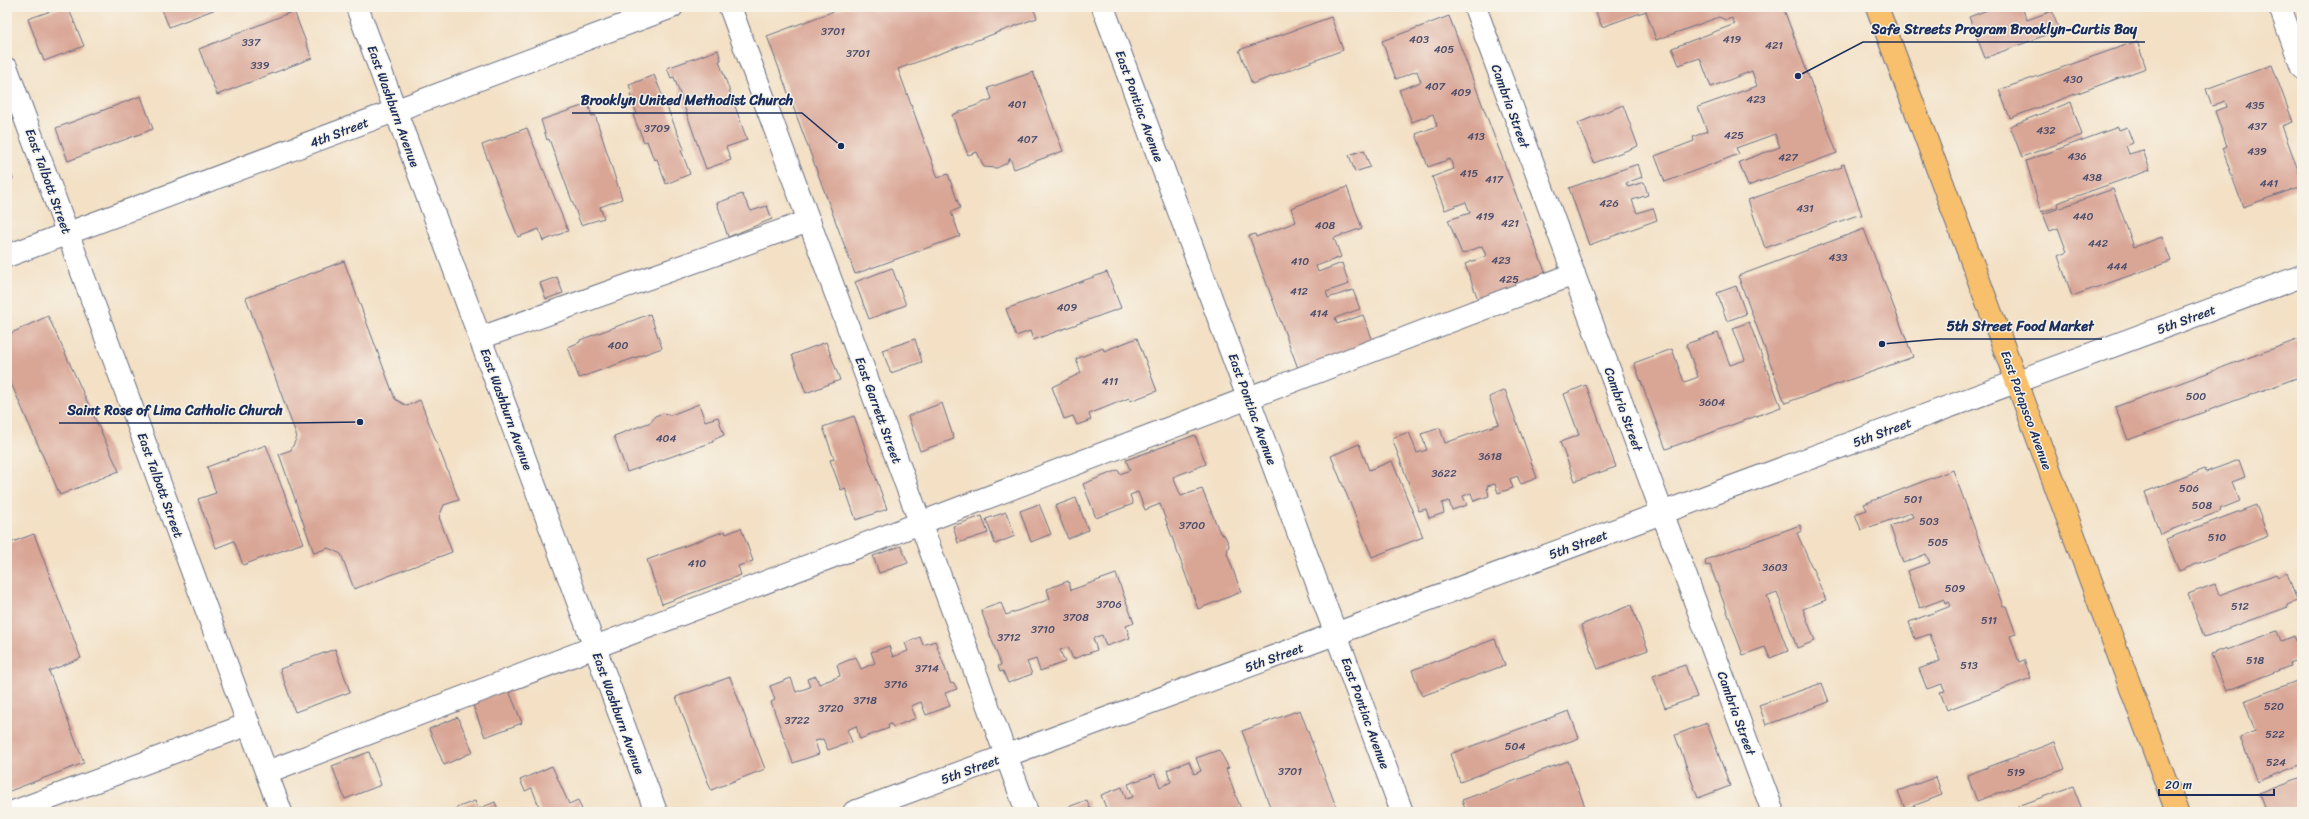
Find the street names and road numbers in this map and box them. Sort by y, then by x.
street label: East Washburn Avenue [361,42,426,171]
street label: East Pontiac Avenue [1109,47,1171,166]
street label: Cambria Street [1485,61,1537,152]
street label: 4th Street [306,111,372,154]
street label: East Talbott Street [19,125,78,238]
street label: 5th Street [2153,298,2219,341]
street label: East Washburn Avenue [474,345,539,474]
street label: East Patapsco Avenue [1994,347,2059,474]
street label: East Pontiac Avenue [1222,350,1284,469]
street label: East Garrett Street [848,353,909,467]
street label: Cambria Street [1598,364,1650,455]
street label: 5th Street [1849,411,1915,454]
street label: East Talbott Street [131,429,190,542]
street label: 5th Street [1545,523,1611,566]
street label: 5th Street [1241,636,1307,679]
street label: East Washburn Avenue [586,649,651,778]
street label: East Pontiac Avenue [1335,654,1397,773]
street label: Cambria Street [1711,668,1763,759]
street label: 5th Street [937,748,1003,791]

